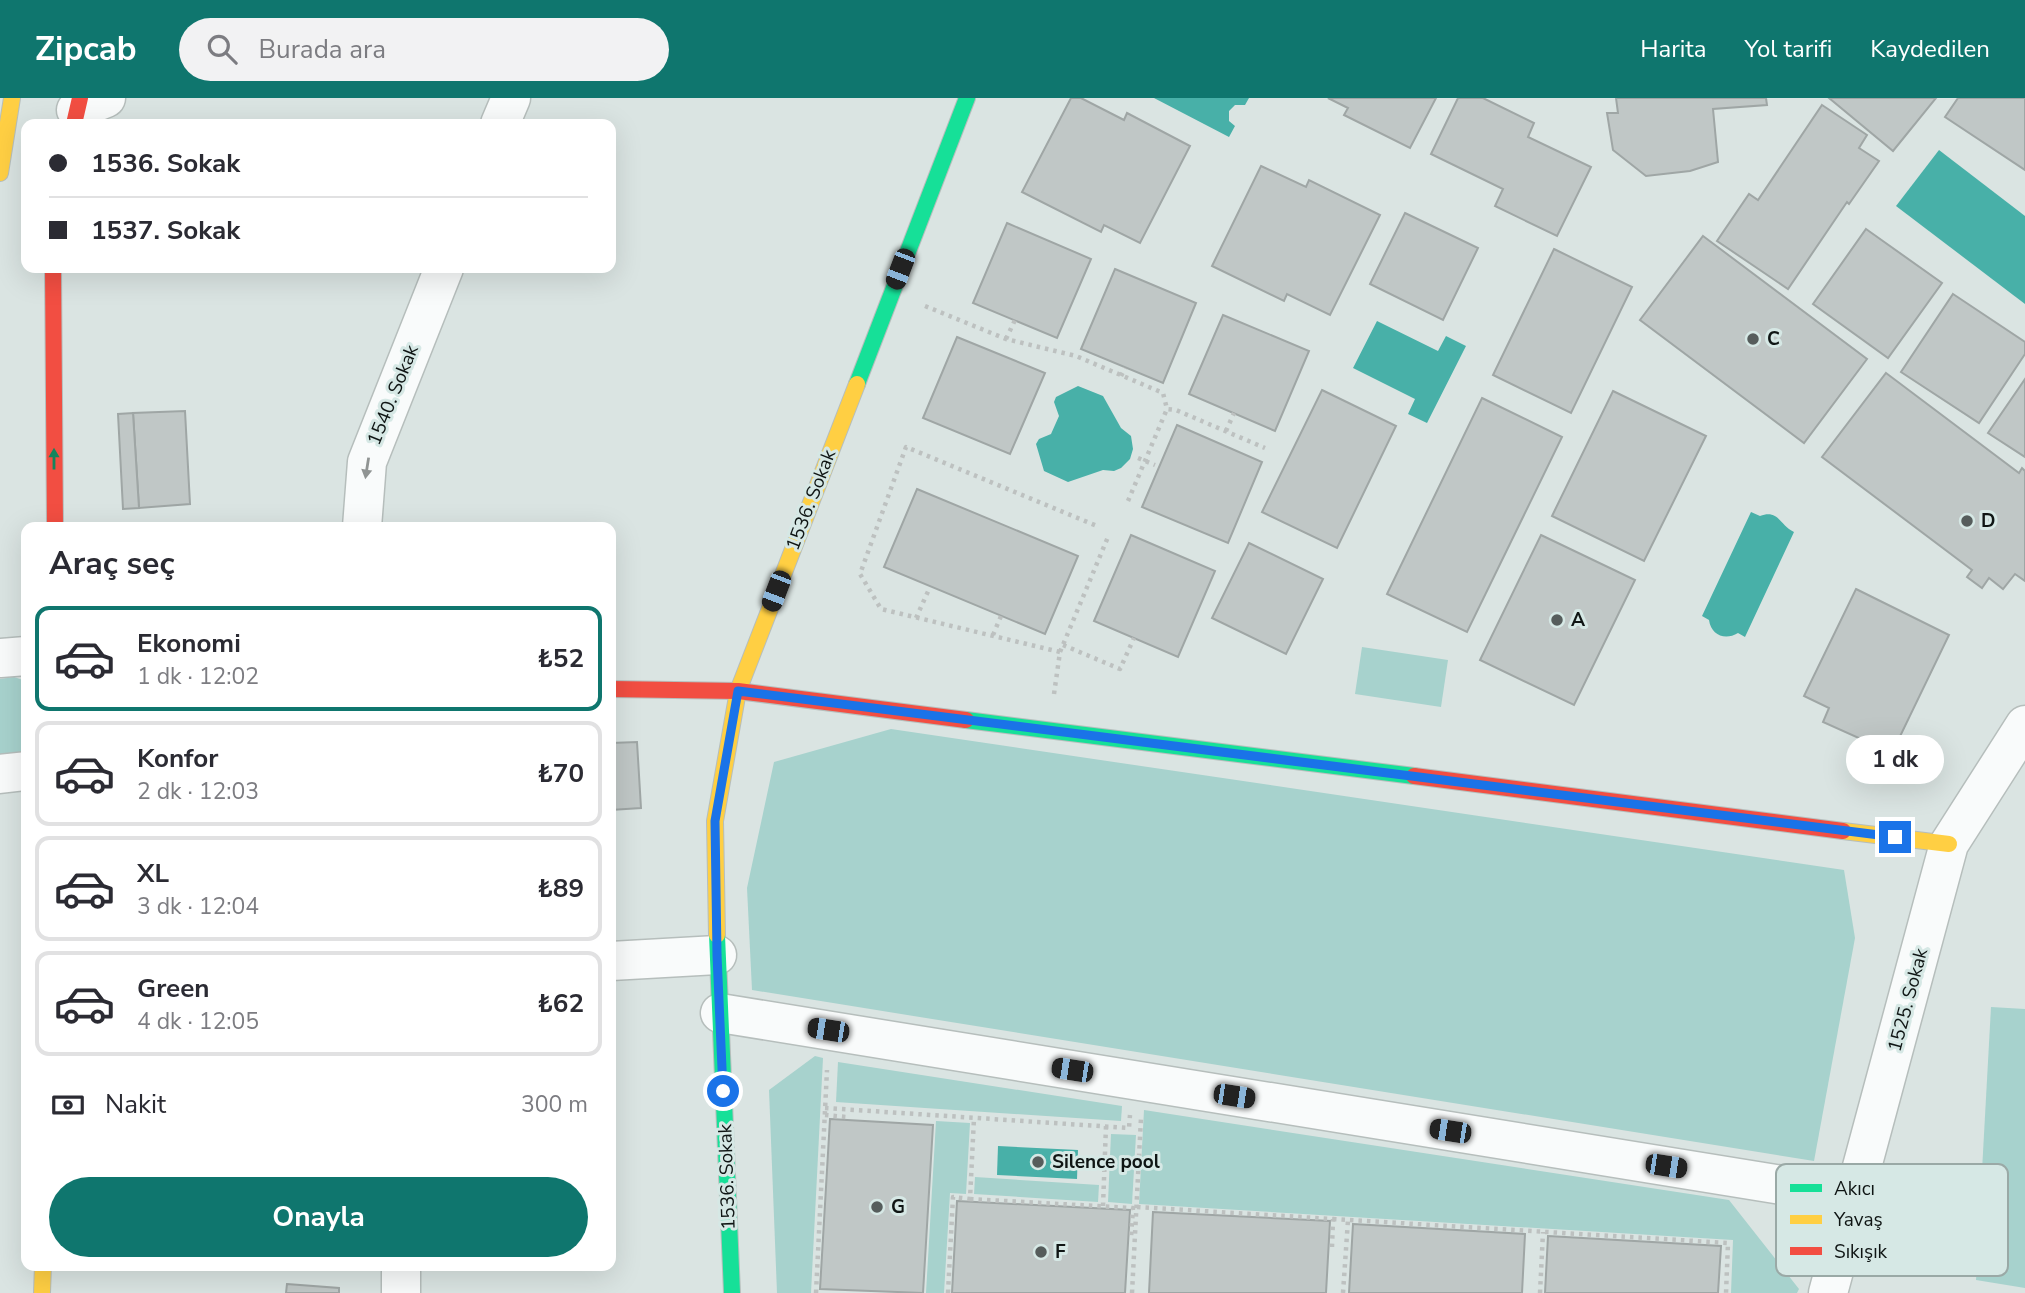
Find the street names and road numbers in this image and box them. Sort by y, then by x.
street label: 1540. Sokak [361,341,425,449]
street label: 1536. Sokak [780,445,842,554]
street label: 1525. Sokak [1882,945,1934,1055]
street label: 1536. Sokak [712,1123,742,1230]

